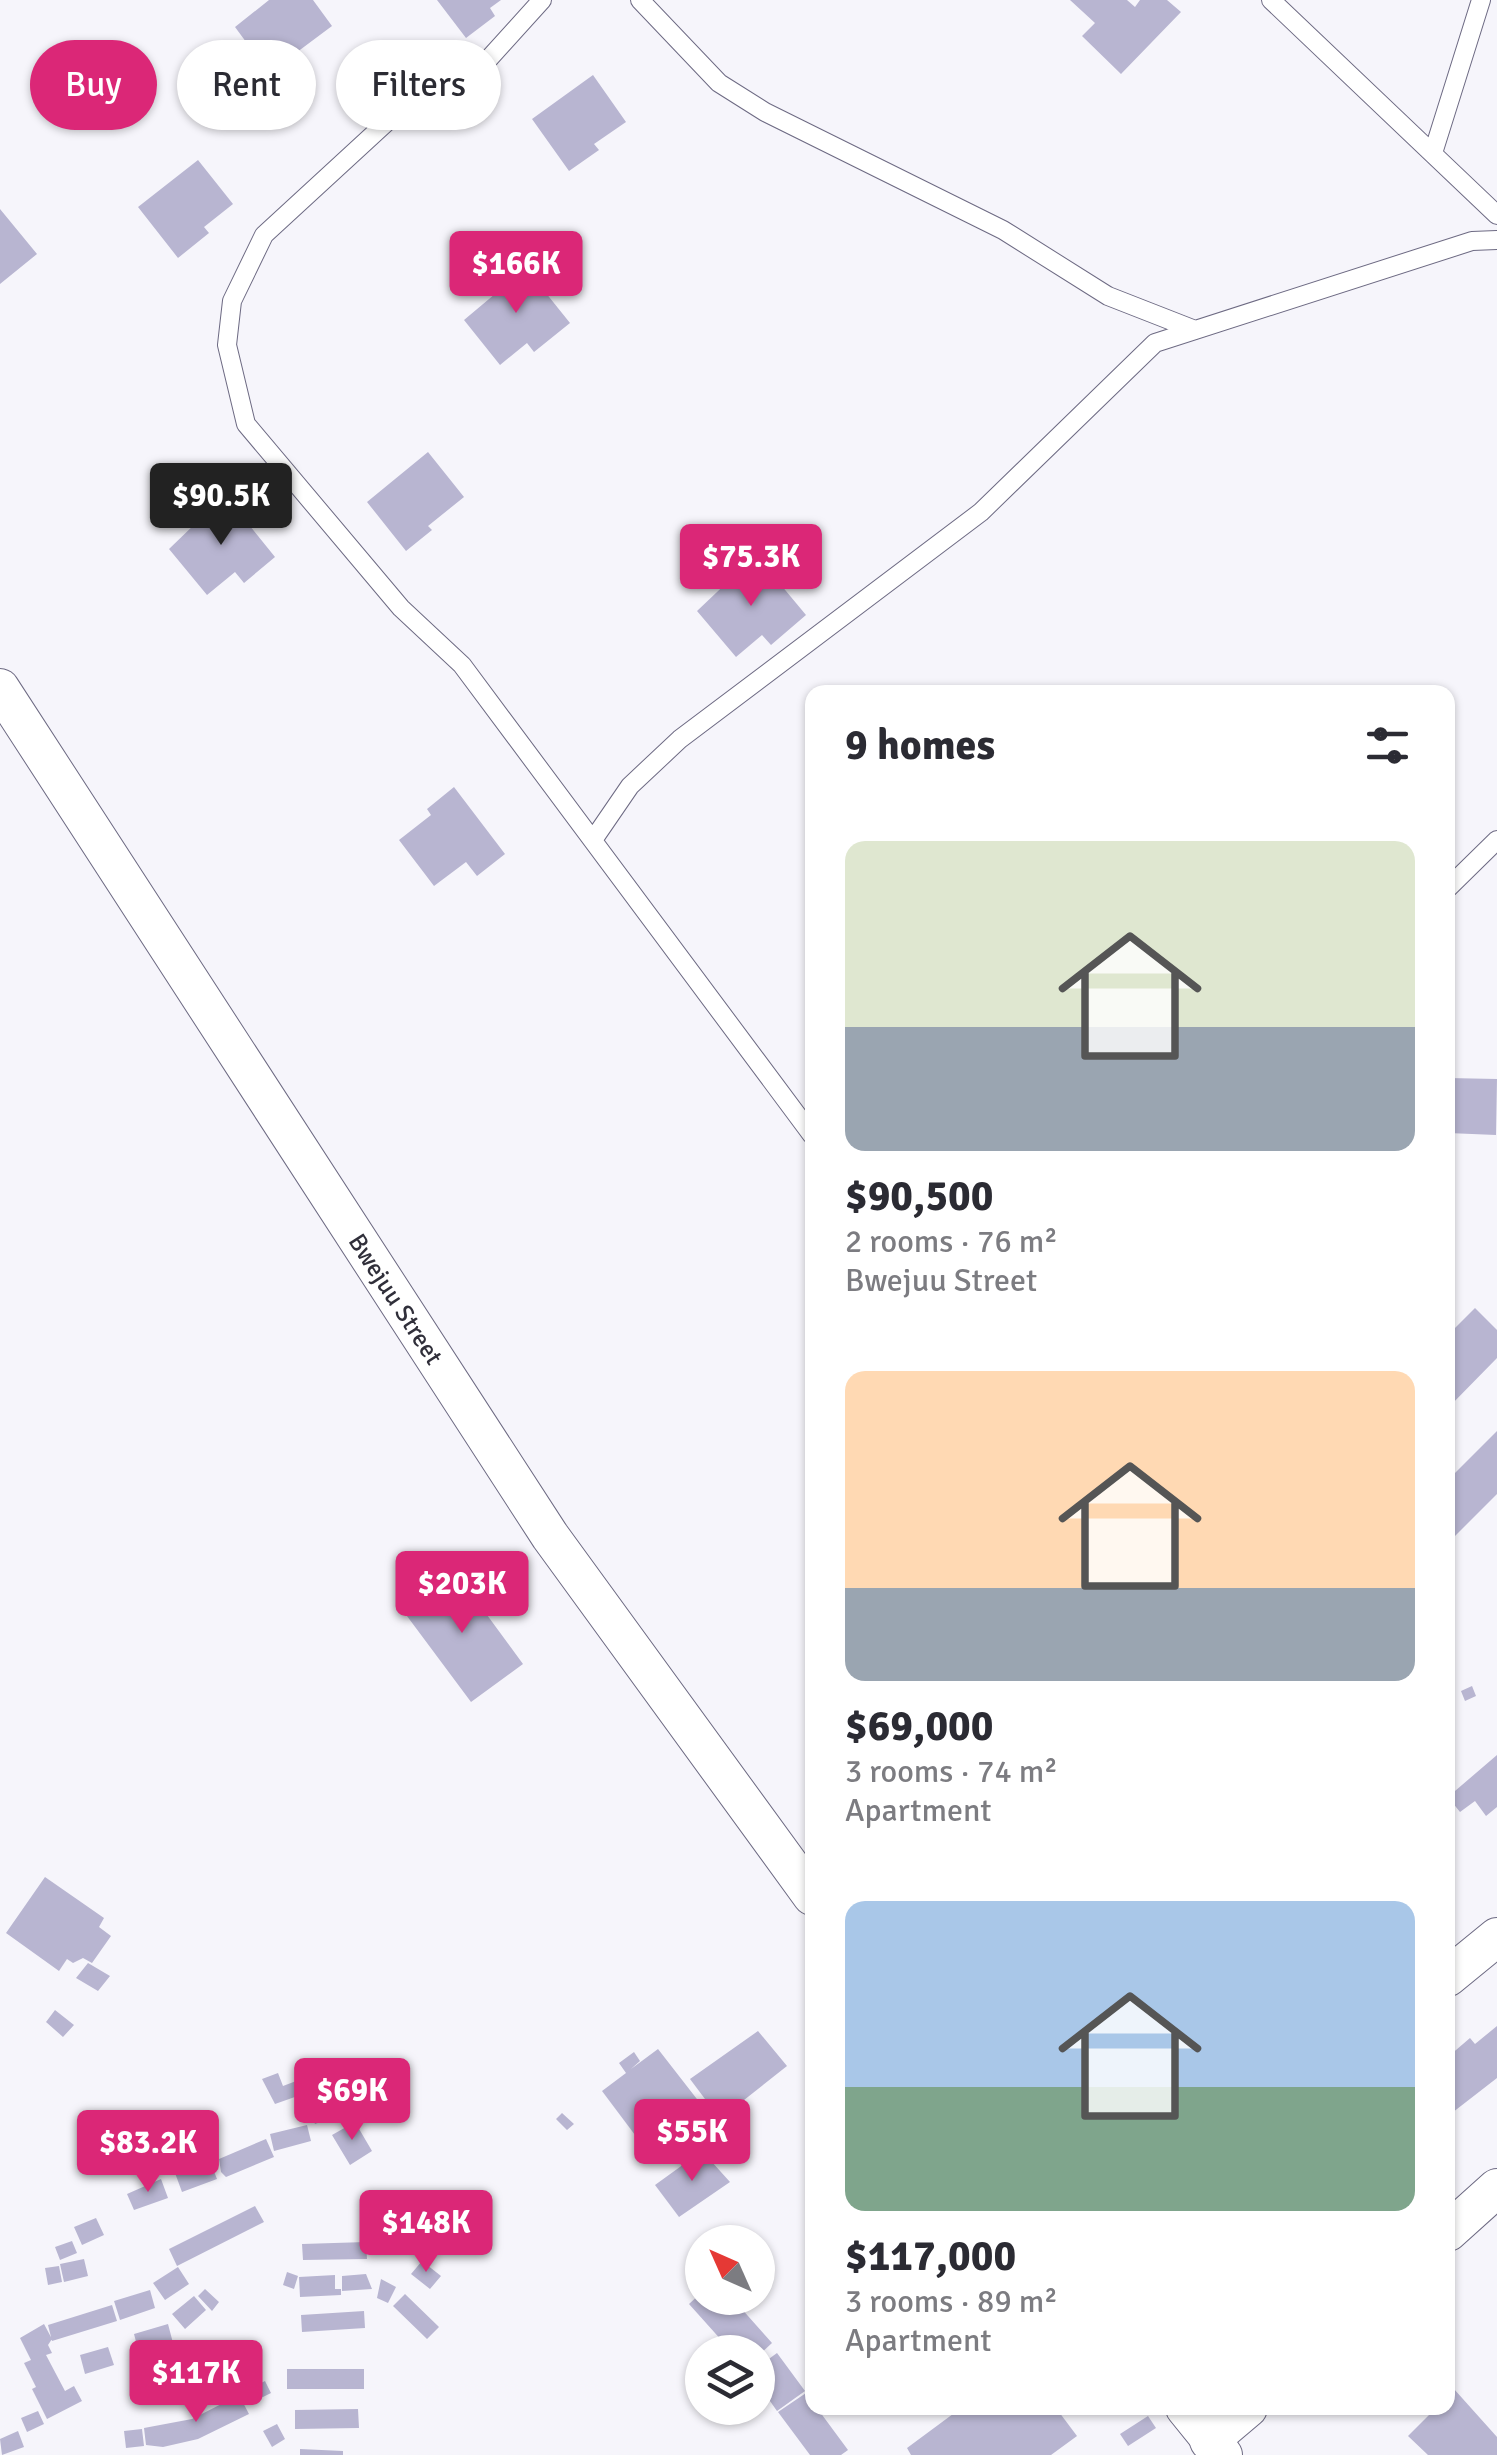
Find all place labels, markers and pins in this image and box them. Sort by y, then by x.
pin: $166K [446,231,586,316]
pin: $90.5K [140,463,302,548]
pin: $75.3K [670,524,832,609]
pin: $203K [392,1551,532,1636]
pin: $69K [293,2058,411,2143]
pin: $55K [633,2099,751,2184]
pin: $83.2K [67,2110,229,2195]
pin: $148K [356,2190,496,2275]
pin: $117K [126,2340,266,2425]

